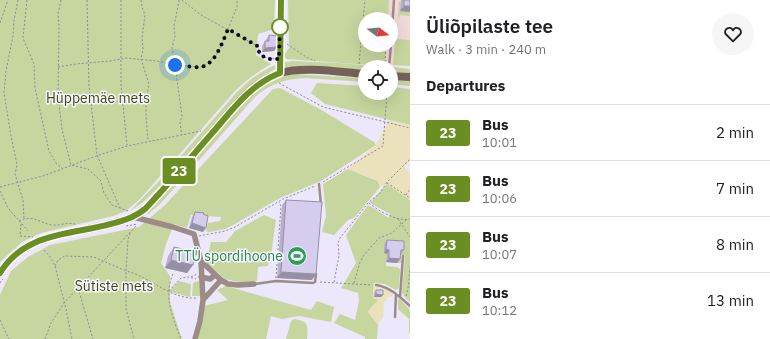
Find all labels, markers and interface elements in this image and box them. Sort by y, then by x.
north arrow [358,12,398,52]
map controls [358,12,398,100]
button: heart [712,13,754,55]
text: Üliõpilaste tee [426,14,553,38]
unlabelled marker [271,18,289,36]
text: Walk · 3 min · 240 m [426,41,546,58]
your location [165,55,185,75]
button: locate [358,60,398,100]
text: Departures [426,76,505,95]
park label: Hüppemäe mets [46,89,150,107]
text: Bus [482,115,509,134]
text: 2 min [716,123,754,142]
text: 23 [440,124,456,142]
text: 10:01 [482,134,517,151]
line badge: 23 [161,158,197,184]
text: 23 [171,162,187,180]
text: Bus [482,171,509,190]
text: 7 min [716,179,754,198]
text: 23 [440,180,456,198]
text: 10:06 [482,190,517,207]
text: Bus [482,227,509,246]
text: 8 min [716,235,754,254]
text: 23 [440,236,456,254]
sports icon: TTÜ spordihoone [286,245,308,267]
text: 10:07 [482,246,517,263]
place label: TTÜ spordihoone [175,247,283,265]
park label: Sütiste mets [75,277,154,295]
text: Bus [482,283,509,302]
text: 13 min [707,291,754,310]
text: 23 [440,292,456,310]
text: 10:12 [482,302,517,319]

